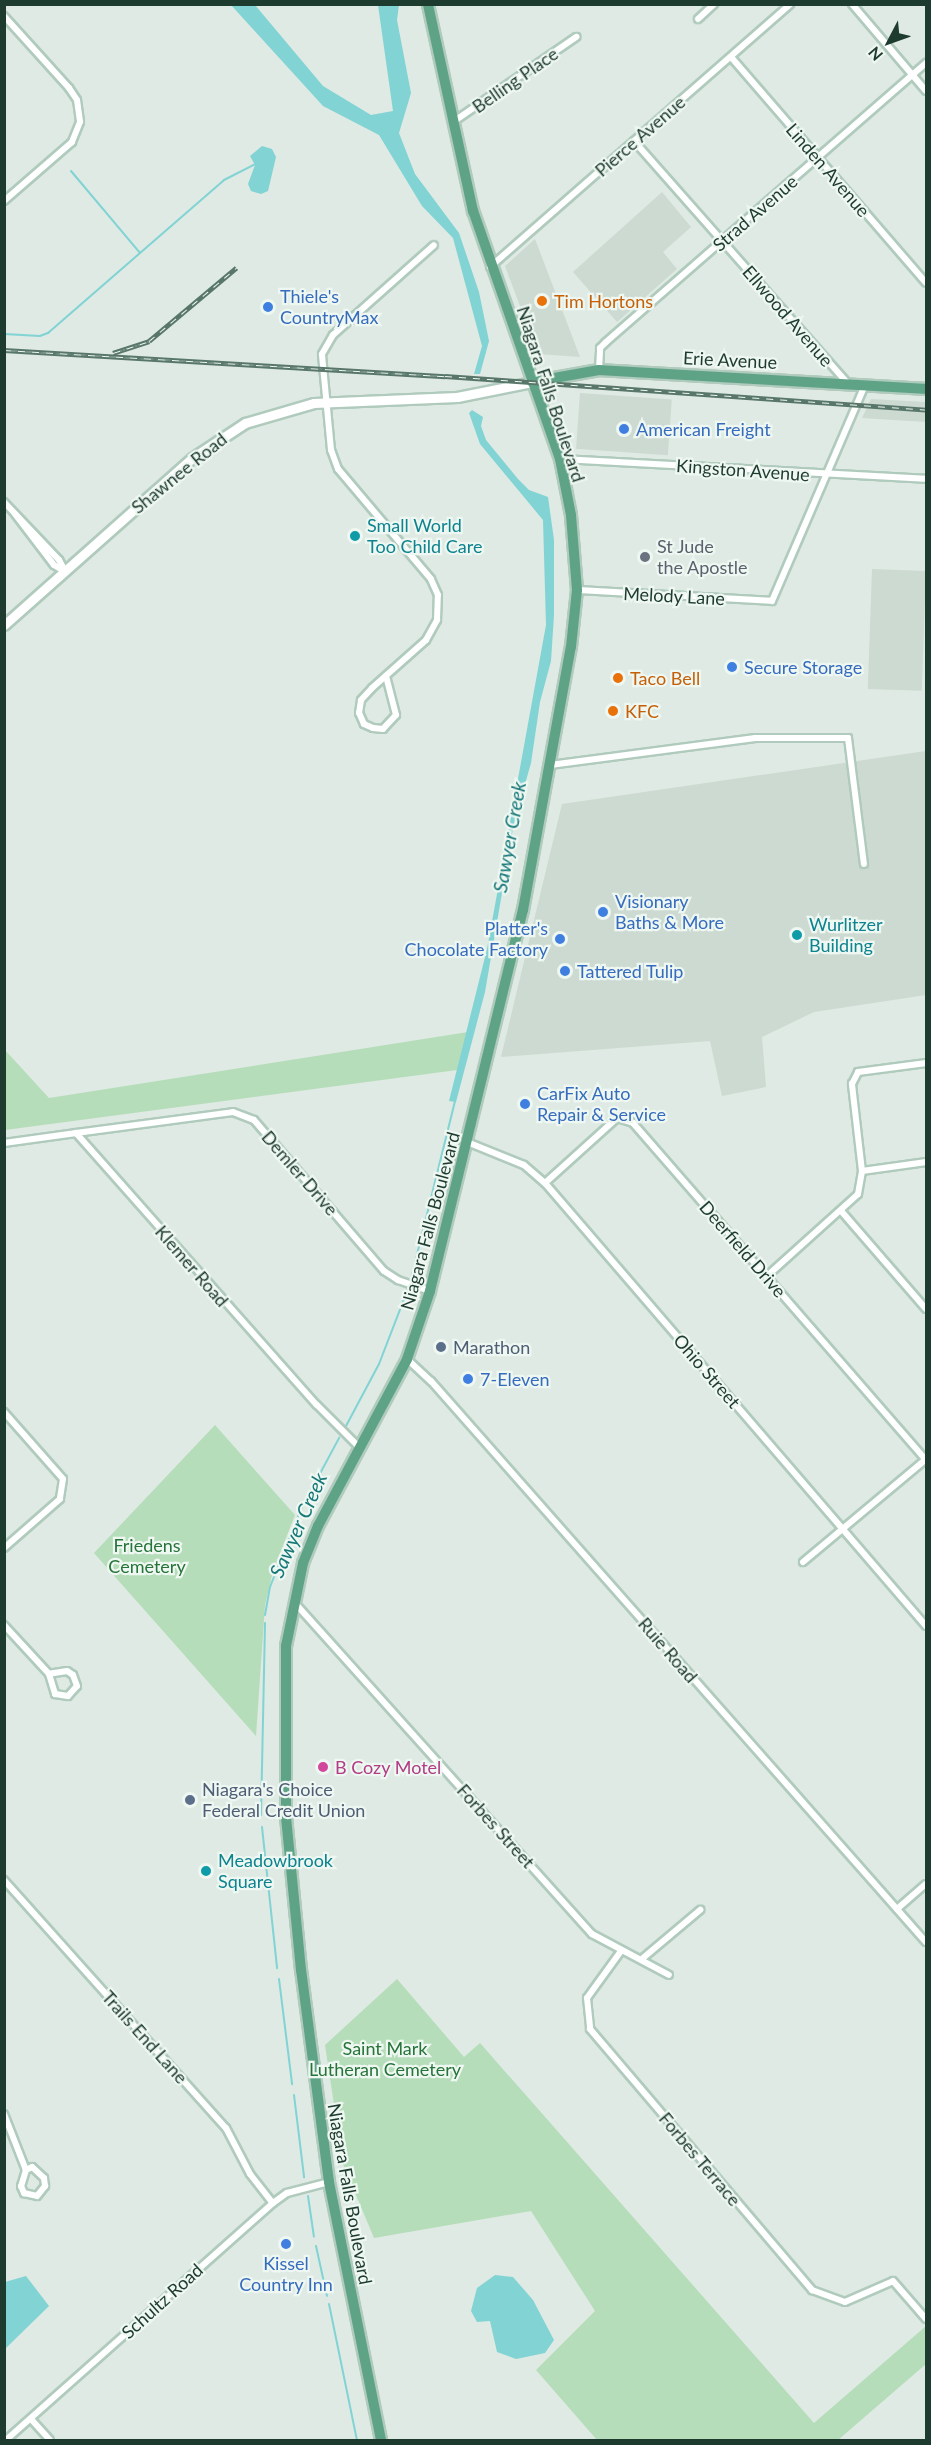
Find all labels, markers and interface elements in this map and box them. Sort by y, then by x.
north arrow [859,12,919,72]
street label: Belling Place [468,43,562,117]
text: N [864,43,886,65]
street label: Pierce Avenue [590,91,690,181]
street label: Linden Avenue [781,119,875,221]
street label: Strad Avenue [708,170,802,256]
street label: Ellwood Avenue [738,261,838,371]
place label: Thiele's CountryMax [280,286,378,328]
place label: Tim Hortons [554,290,653,312]
marker: Tim Hortons [535,294,549,308]
marker: Thiele's CountryMax [261,300,275,314]
street label: Niagara Falls Boulevard [512,303,590,485]
street label: Erie Avenue [682,347,778,373]
place label: American Freight [636,418,771,440]
marker: American Freight [617,422,631,436]
street label: Shawnee Road [127,428,231,518]
street label: Kingston Avenue [675,455,811,485]
place label: Small World Too Child Care [367,515,482,558]
marker: Small World Too Child Care [348,529,362,543]
place label: St Jude the Apostle [657,536,748,578]
marker: St Jude the Apostle [638,550,652,564]
street label: Melody Lane [622,583,726,609]
place label: Secure Storage [744,656,862,678]
marker: Secure Storage [725,660,739,674]
place label: Taco Bell [630,667,700,689]
marker: Taco Bell [611,671,625,685]
place label: KFC [625,700,659,722]
marker: KFC [606,704,620,718]
water label: Sawyer Creek [487,779,531,895]
place label: Visionary Baths & More [615,891,724,934]
marker: Visionary Baths & More [596,905,610,919]
place label: Wurlitzer Building [809,914,883,956]
place label: Platter's Chocolate Factory [405,918,548,960]
marker: Wurlitzer Building [790,928,804,942]
marker: Platter's Chocolate Factory [553,932,567,946]
place label: Tattered Tulip [577,960,684,982]
marker: Tattered Tulip [558,964,572,978]
place label: CarFix Auto Repair & Service [537,1083,666,1126]
marker: CarFix Auto Repair & Service [518,1097,532,1111]
street label: Demler Drive [257,1126,343,1220]
street label: Niagara Falls Boulevard [396,1130,464,1312]
street label: Deerfield Drive [695,1196,791,1302]
street label: Klemer Road [151,1221,233,1311]
street label: Ohio Street [669,1330,745,1412]
place label: Marathon [453,1336,530,1358]
marker: Marathon [434,1340,448,1354]
place label: 7-Eleven [480,1368,550,1390]
marker: 7-Eleven [461,1372,475,1386]
water label: Sawyer Creek [264,1469,332,1581]
park label: Friedens Cemetery [108,1535,186,1578]
street label: Ruie Road [634,1613,702,1687]
place label: B Cozy Motel [335,1756,442,1778]
marker: B Cozy Motel [316,1760,330,1774]
place label: Niagara's Choice Federal Credit Union [202,1779,365,1822]
street label: Forbes Street [453,1780,539,1872]
marker: Niagara's Choice Federal Credit Union [183,1793,197,1807]
place label: Meadowbrook Square [218,1850,333,1892]
marker: Meadowbrook Square [199,1864,213,1878]
street label: Trails End Lane [98,1986,192,2088]
park label: Saint Mark Lutheran Cemetery [309,2038,461,2080]
street label: Niagara Falls Boulevard [323,2102,377,2286]
street label: Forbes Terrace [654,2108,746,2210]
marker: Kissel Country Inn [279,2237,293,2251]
place label: Kissel Country Inn [239,2253,333,2296]
street label: Schultz Road [117,2259,207,2343]

